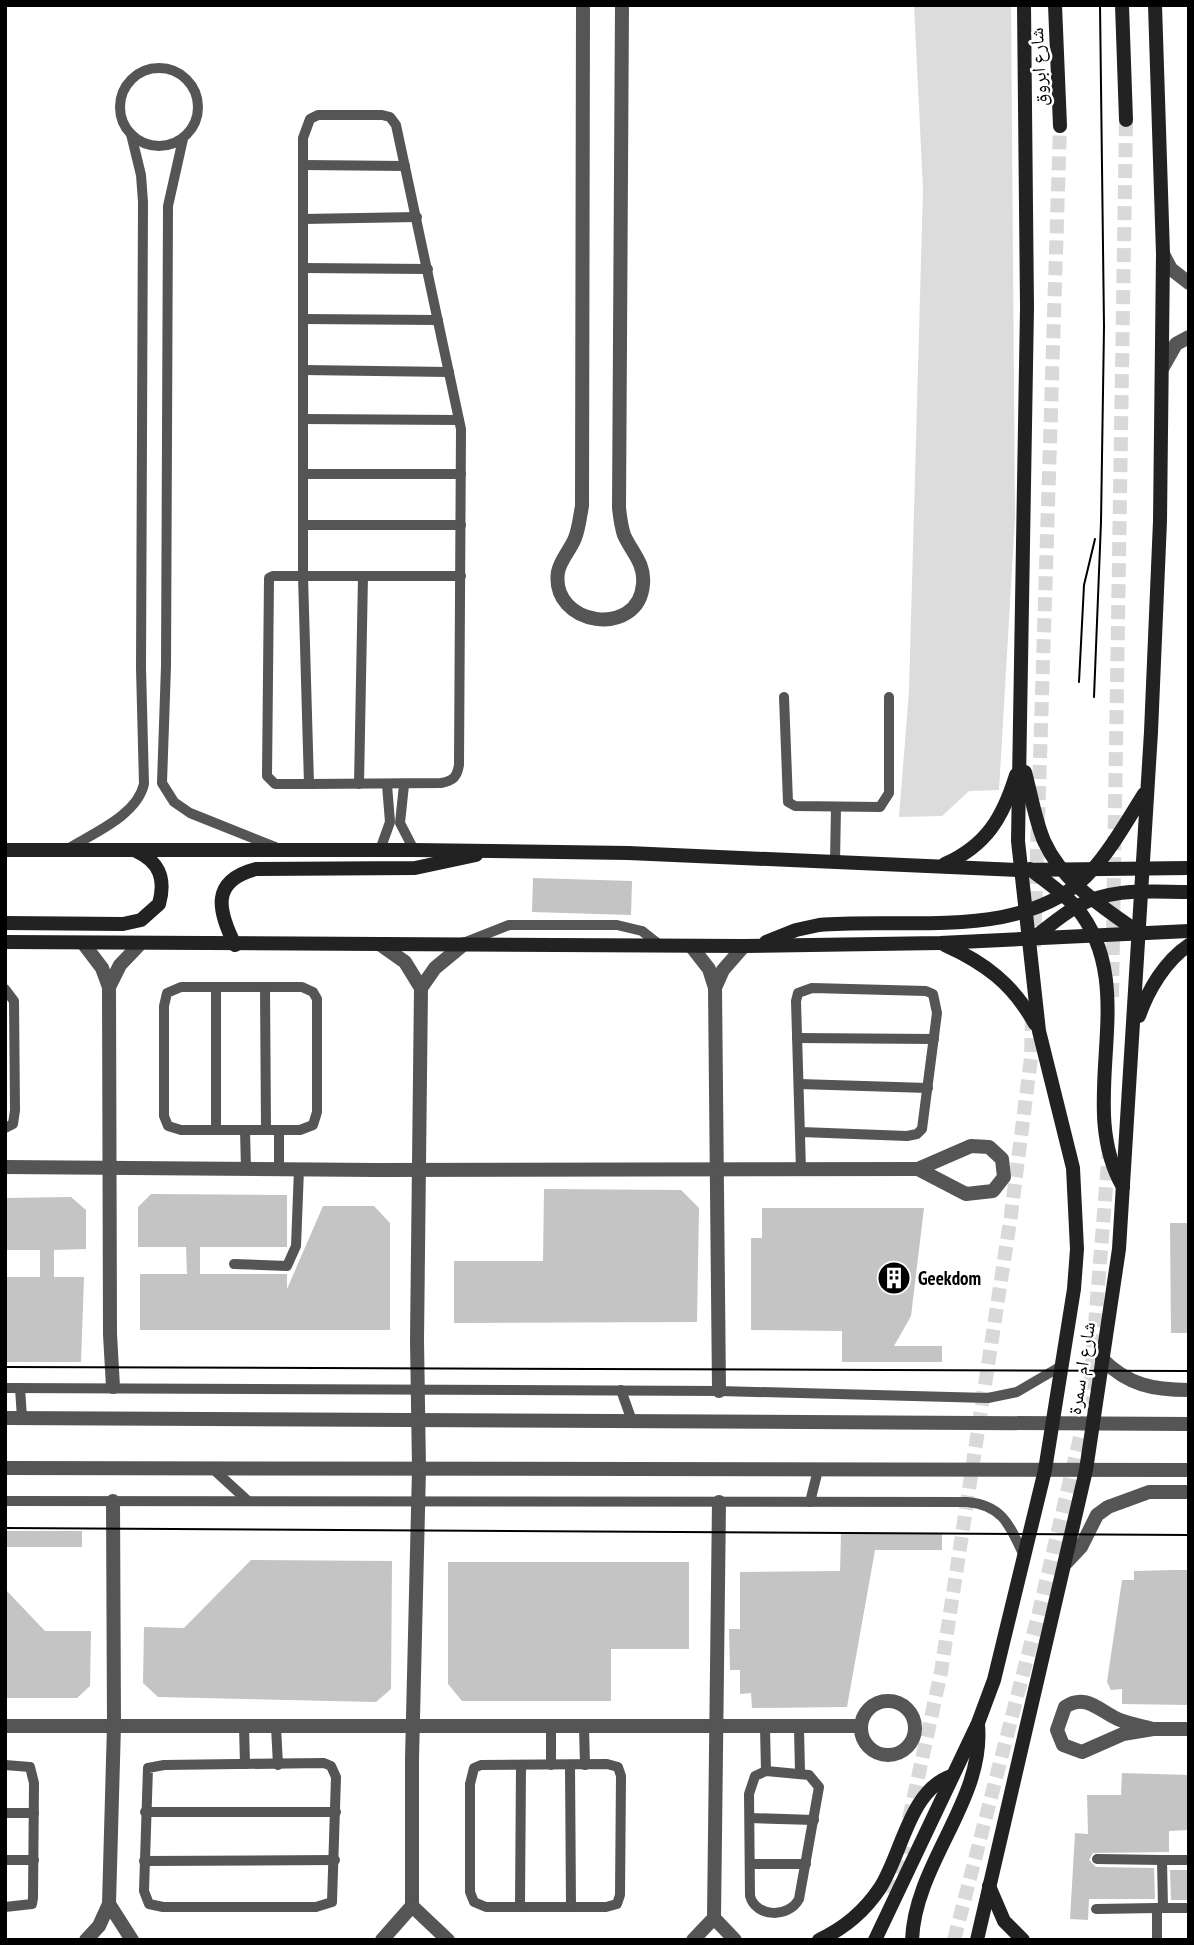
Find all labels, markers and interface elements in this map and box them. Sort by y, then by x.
street label: شارع ابروق [1024,27,1052,107]
building icon: Geekdom [875,1259,913,1297]
place label: Geekdom [918,1266,981,1290]
street label: شارع ام سمرة [1062,1320,1102,1416]

